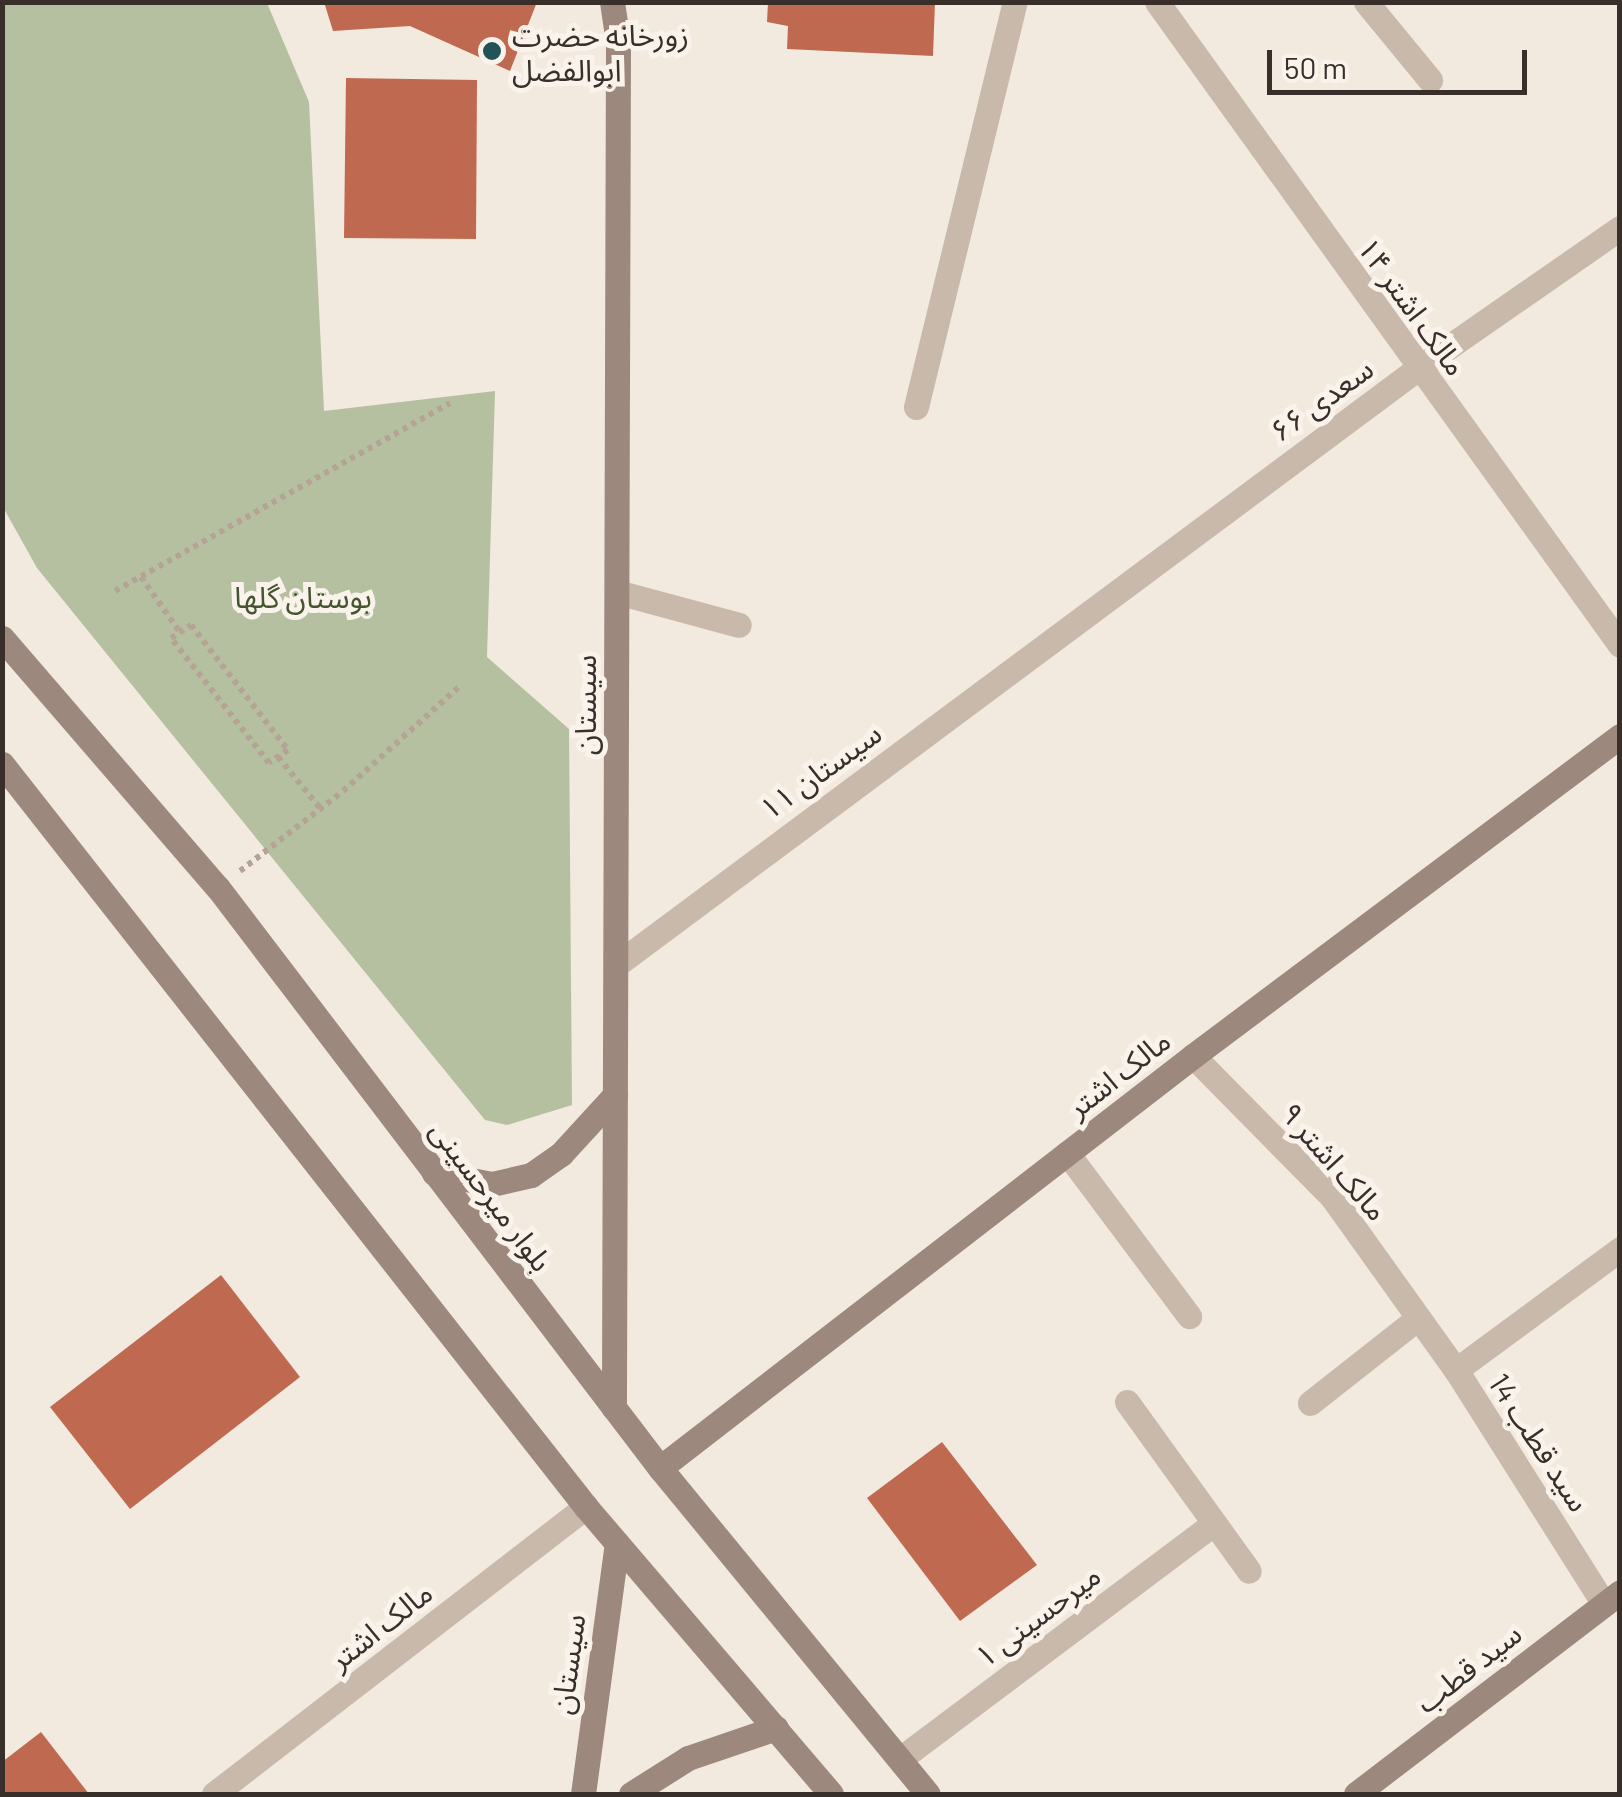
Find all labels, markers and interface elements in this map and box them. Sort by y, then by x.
place label: زورخانه حضرت ابوالفضل [512,16,689,86]
scale bar [1272,30,1532,92]
marker: زورخانه حضرت ابوالفضل [481,40,503,62]
text: 50 m [1284,49,1347,85]
street label: مالک اشتر ۱۴ [1351,230,1475,382]
street label: سعدی ۶۶ [1263,350,1379,448]
park label: بوستان گلها [234,578,372,614]
street label: سیستان [566,655,602,755]
street label: سیستان ۱۱ [752,714,888,826]
street label: مالک اشتر [1059,1021,1177,1125]
street label: مالک اشتر ۹ [1274,1095,1396,1227]
street label: بلوار میرحسینی [424,1112,560,1278]
street label: سید قطب 14 [1482,1366,1598,1518]
street label: میرحسینی ۱ [967,1556,1107,1674]
street label: مالک اشتر [321,1573,439,1677]
street label: سیستان [542,1612,592,1716]
street label: سید قطب [1408,1615,1528,1719]

